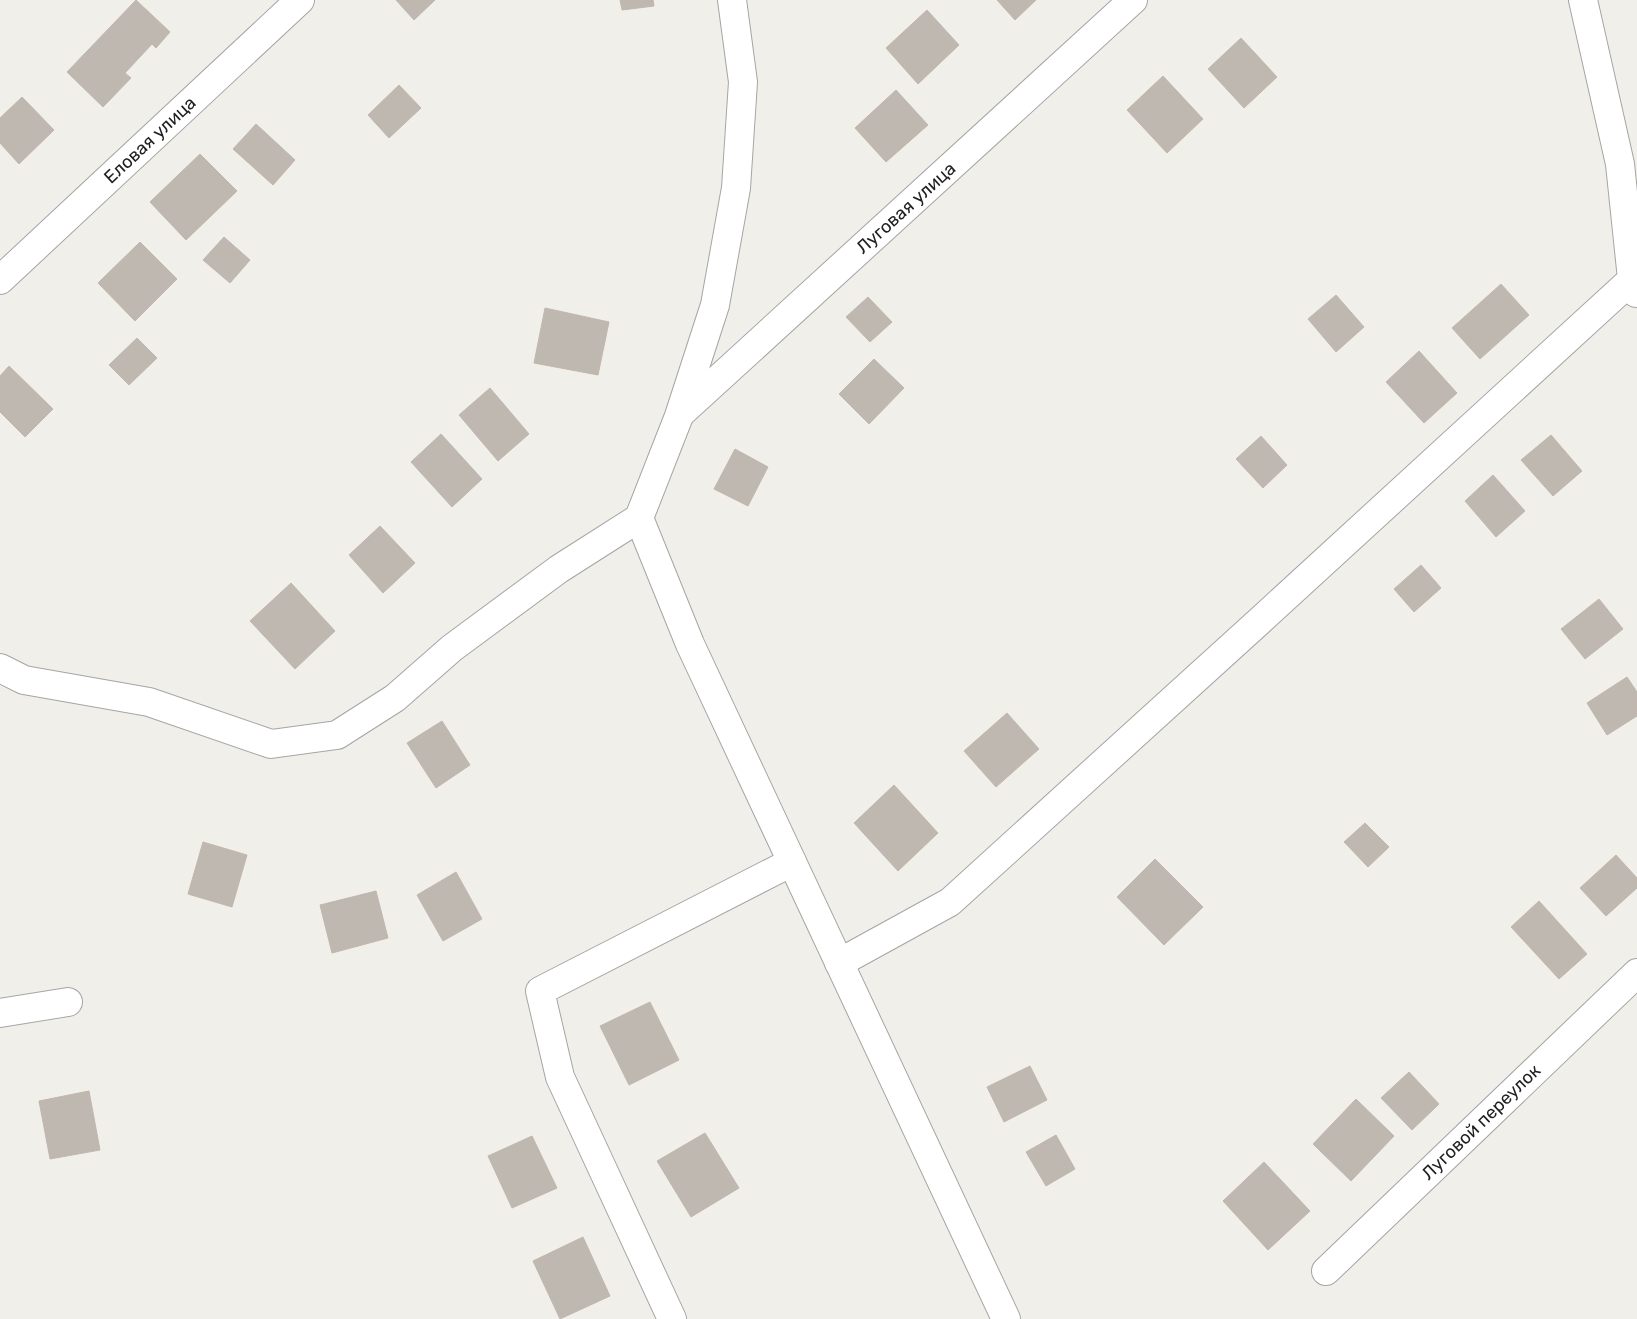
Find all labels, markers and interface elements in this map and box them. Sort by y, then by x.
street label: Еловая улица [99,92,201,188]
street label: Луговая улица [852,158,960,258]
street label: Луговой переулок [1417,1059,1545,1184]

